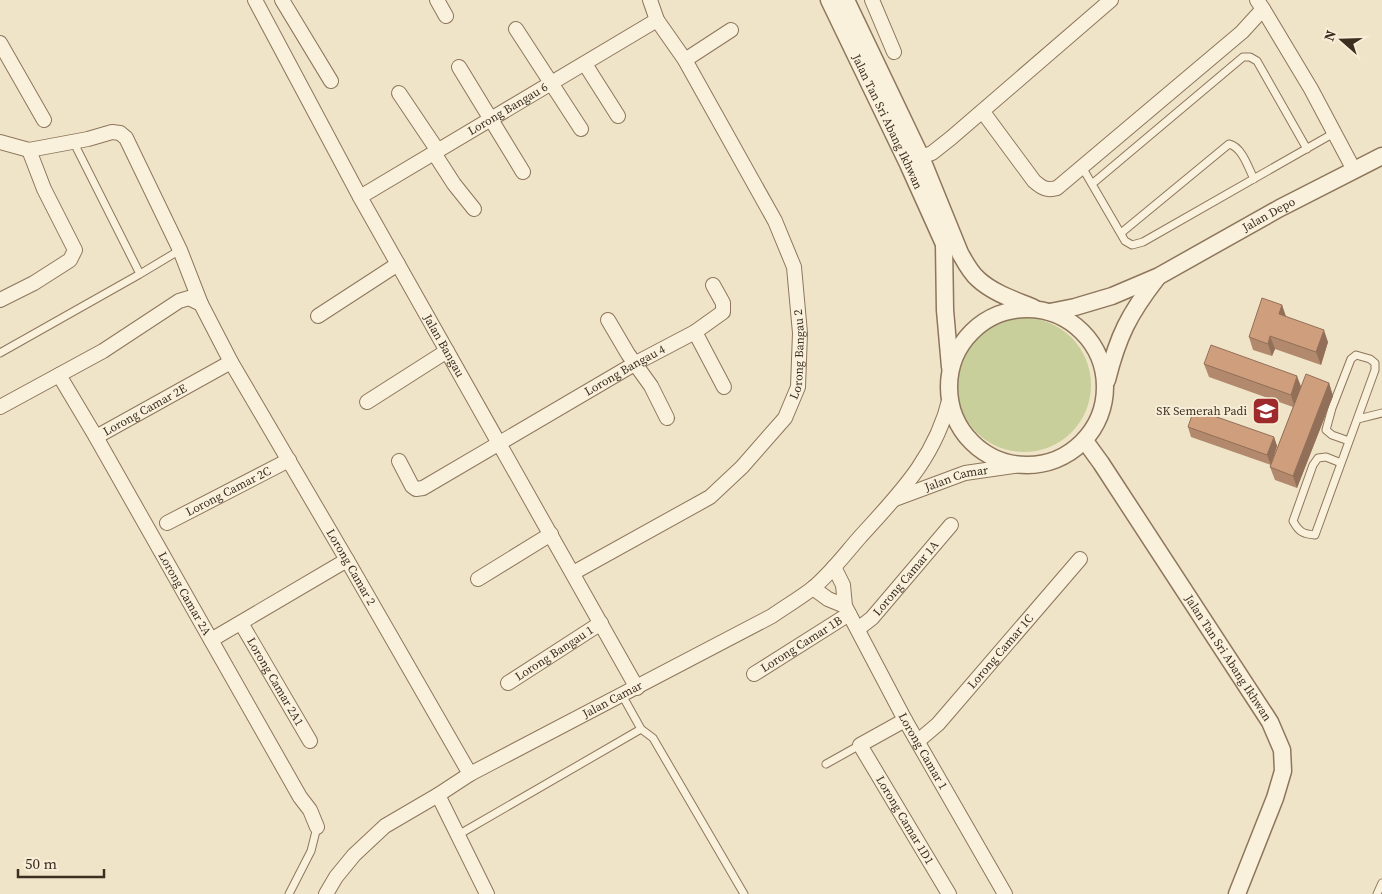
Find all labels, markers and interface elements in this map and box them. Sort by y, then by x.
north arrow [1317,15,1367,65]
text: N [1319,27,1341,44]
street label: Jalan Tan Sri Abang Ikhwan [848,51,926,192]
street label: Lorong Bangau 6 [465,79,551,139]
street label: Jalan Depo [1239,193,1298,236]
street label: Lorong Bangau 2 [786,309,808,402]
street label: Jalan Bangau [419,310,468,380]
street label: Lorong Bangau 4 [582,341,668,399]
street label: Lorong Camar 2E [100,380,189,440]
school or university icon: SK Semerah Padi [1251,396,1281,426]
place label: SK Semerah Padi [1156,403,1247,419]
street label: Jalan Camar [922,462,989,496]
street label: Lorong Camar 2C [183,463,274,520]
street label: Lorong Camar 2 [322,526,379,608]
street label: Lorong Camar 1A [869,537,942,619]
street label: Lorong Camar 2A [155,549,215,638]
street label: Jalan Tan Sri Abang Ikhwan [1181,591,1275,724]
street label: Lorong Camar 1C [964,610,1037,692]
street label: Lorong Camar 1B [758,612,846,676]
street label: Lorong Bangau 1 [512,622,597,684]
street label: Lorong Camar 2A1 [243,635,307,729]
street label: Jalan Camar [579,677,645,722]
street label: Lorong Camar 1 [895,710,951,792]
street label: Lorong Camar 1D1 [872,773,938,867]
scale bar [18,846,104,878]
text: 50 m [25,853,57,874]

